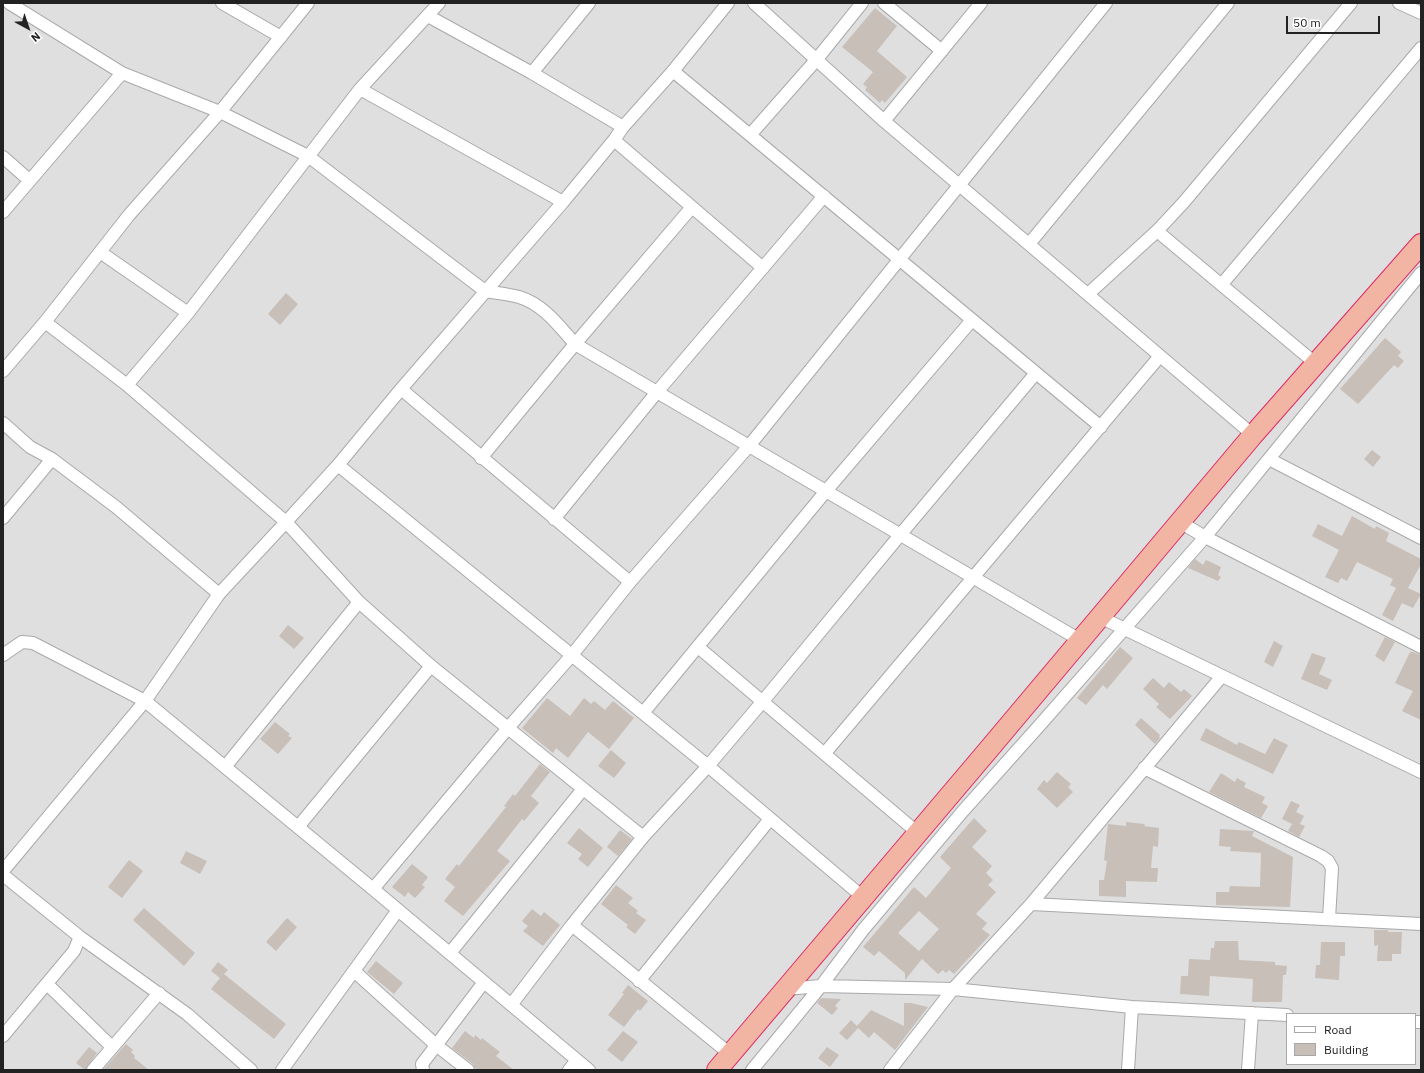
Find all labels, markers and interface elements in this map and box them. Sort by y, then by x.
north arrow [8,8,48,48]
scale bar [1288,8,1382,34]
text: 50 m [1293,15,1321,30]
text: N [28,29,43,45]
legend [1286,1013,1416,1065]
text: Road [1324,1022,1352,1037]
text: Building [1324,1042,1368,1057]

